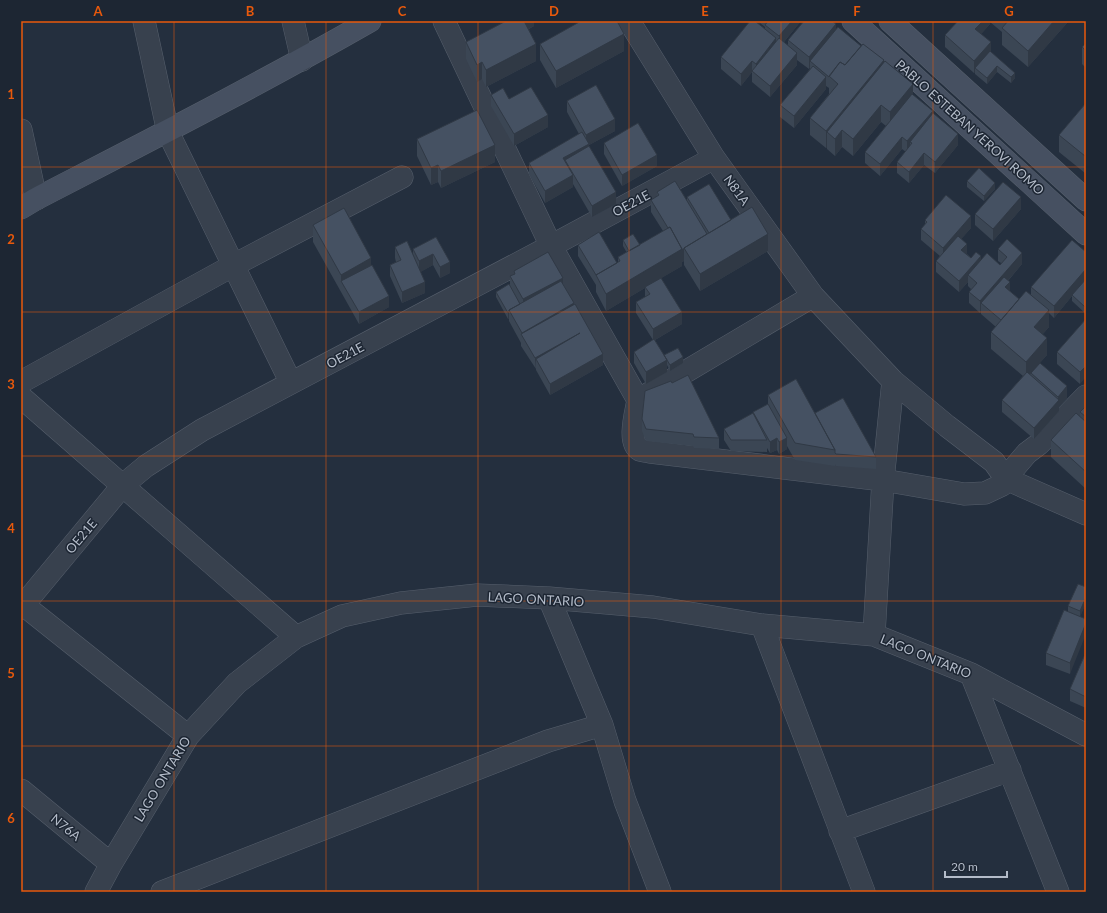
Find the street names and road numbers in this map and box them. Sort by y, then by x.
street label: PABLO ESTEBAN YEROVI ROMO [892,56,1048,198]
street label: N81A [721,172,754,209]
street label: OE21E [609,186,653,220]
street label: OE21E [323,338,367,372]
street label: OE21E [62,515,100,557]
street label: LAGO ONTARIO [487,588,585,610]
street label: LAGO ONTARIO [878,630,974,682]
street label: LAGO ONTARIO [130,733,194,825]
street label: N76A [48,810,84,844]

